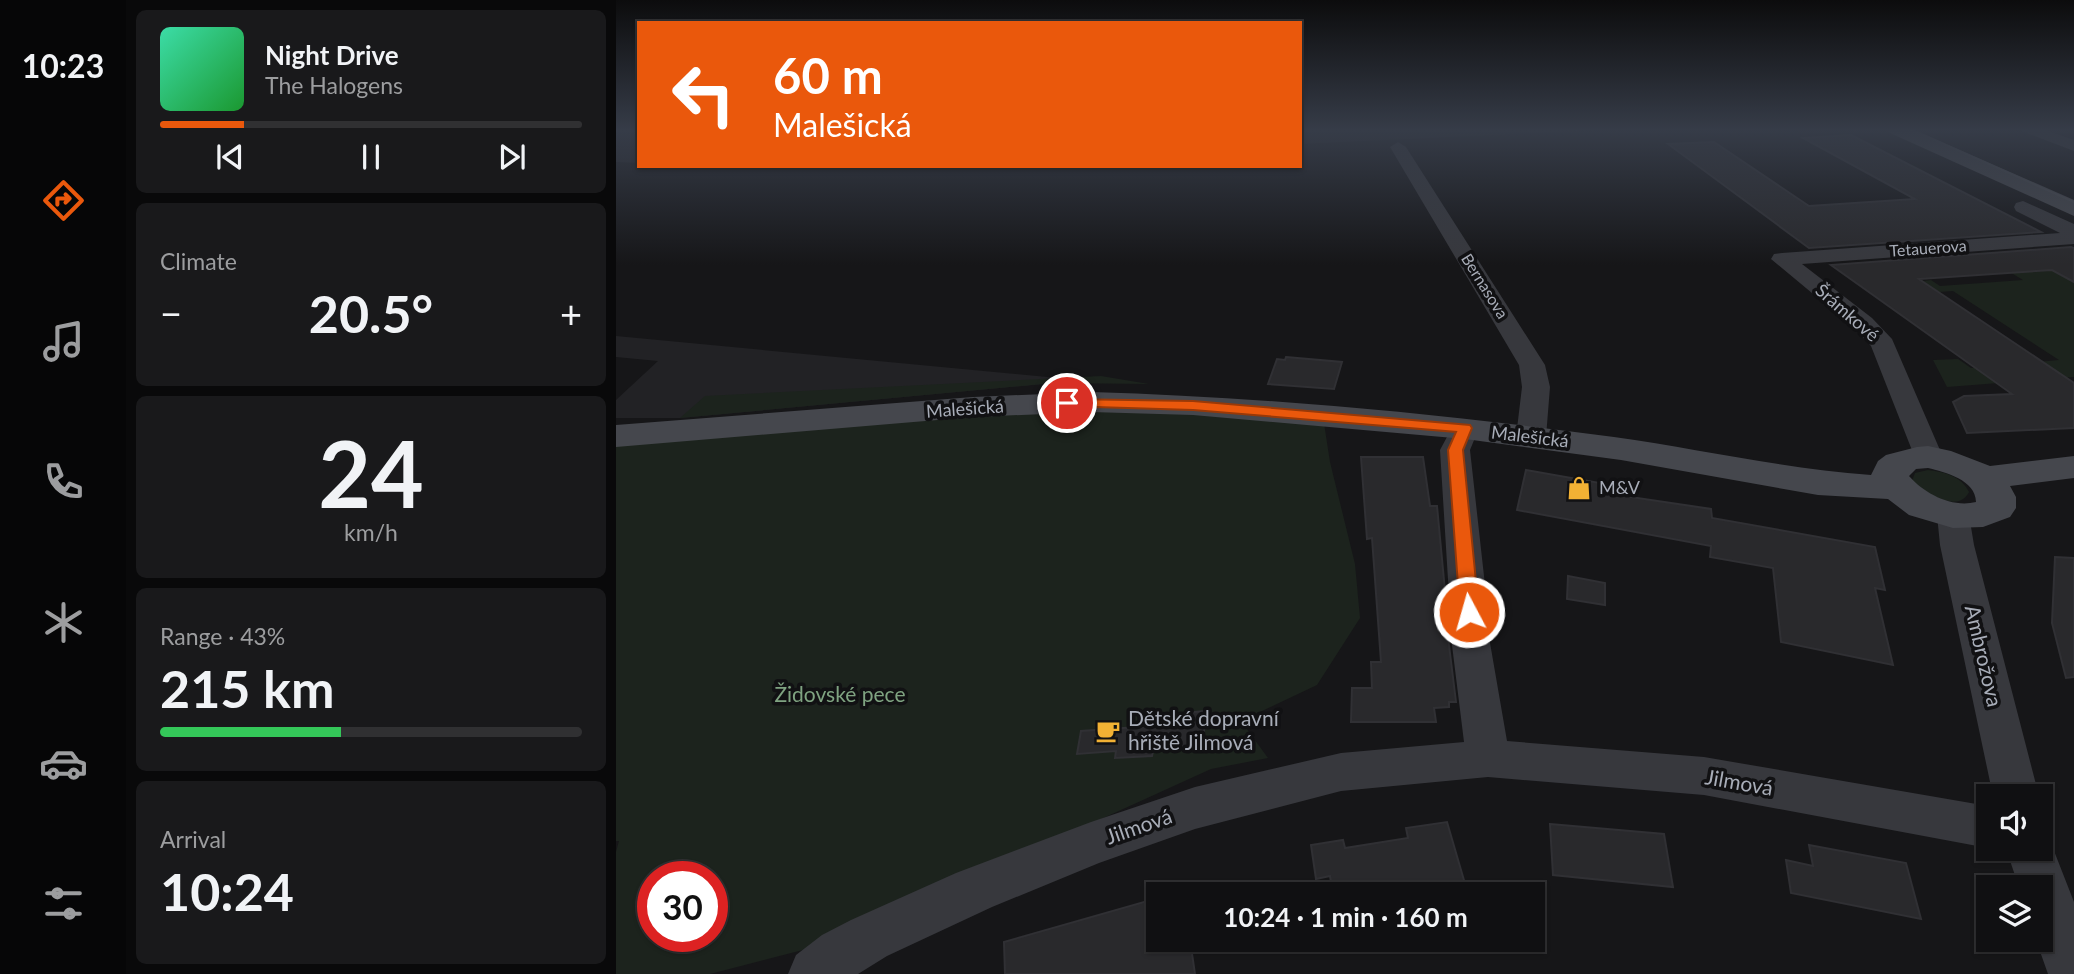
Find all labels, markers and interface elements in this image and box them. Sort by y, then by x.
text: Night Drive [265,39,399,71]
text: 10:23 [22,46,104,85]
text: 60 m [773,46,883,104]
icon: left [658,49,749,140]
text: The Halogens [265,71,403,99]
text: Malešická [773,105,912,144]
icon: previous [211,138,249,176]
icon: pause [352,138,390,176]
icon: next [493,138,531,176]
icon: directions [39,176,88,225]
street label: Tetauerova [1889,235,1967,260]
text: Climate [160,247,237,275]
street label: Bernasova [1458,250,1513,322]
street label: Šrámkové [1811,279,1884,346]
text: 20.5° [309,282,433,344]
text: − [160,290,182,336]
text: + [560,290,582,336]
icon: music [39,317,88,366]
pin [1037,373,1097,433]
icon: arrive [1048,384,1086,422]
street label: Malešická [925,394,1005,422]
text: 24 [318,418,424,527]
street label: Malešická [1490,420,1570,452]
icon: phone [39,457,88,506]
shop icon: M&V [1565,474,1593,502]
place label: M&V [1599,476,1641,498]
text: km/h [344,518,398,546]
position arrow [1432,575,1506,649]
icon: climate [39,598,88,647]
street label: Ambrožova [1961,602,2008,709]
text: Range · 43% [160,622,285,650]
text: 215 km [160,657,334,719]
park label: Židovské pece [774,681,906,706]
place label: Dětské dopravní hřiště Jilmová [1128,705,1280,754]
cafe icon: Dětské dopravní hřiště Jilmová [1094,717,1122,745]
icon: car [39,739,88,788]
street label: Jilmová [1703,763,1775,800]
map controls [1976,784,2053,952]
button: sound [1976,784,2053,861]
street label: Jilmová [1102,803,1175,849]
text: Arrival [160,825,226,853]
text: 10:24 [160,860,294,922]
speed limit sign: 30 [637,861,728,952]
button: layers [1976,875,2053,952]
icon: filters [39,879,88,928]
text: 10:24 · 1 min · 160 m [1223,901,1468,933]

